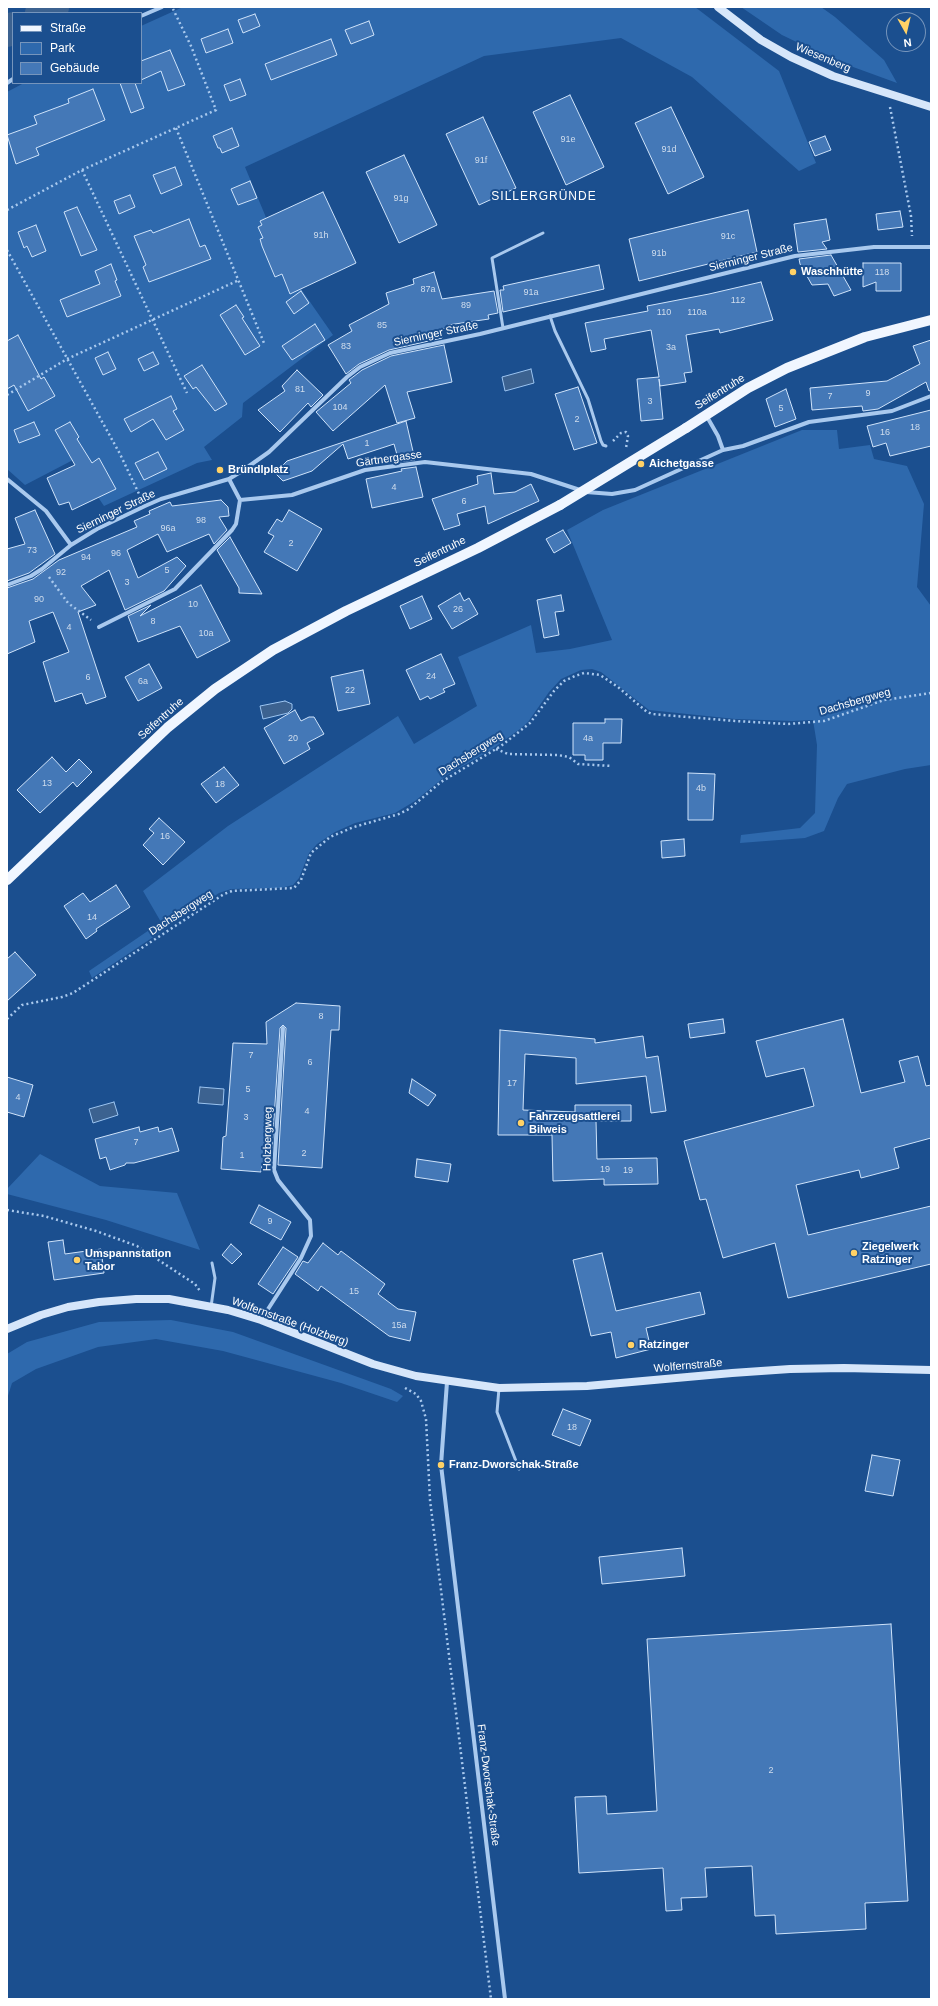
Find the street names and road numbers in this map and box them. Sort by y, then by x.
street label: Wiesenberg [793,40,853,76]
street label: Sierninger Straße [708,241,794,275]
street label: Sierninger Straße [392,319,480,349]
street label: Seifentruhe [693,371,747,413]
street label: Gärtnergasse [355,448,423,470]
street label: Sierninger Straße [74,487,158,537]
street label: Seifentruhe [412,534,468,570]
street label: Dachsbergweg [818,686,892,718]
street label: Seifentruhe [136,695,186,743]
street label: Dachsbergweg [436,729,506,779]
street label: Dachsbergweg [147,887,215,939]
street label: Holzbergweg [261,1107,275,1171]
street label: Wolfernstraße (Holzberg) [230,1295,350,1349]
street label: Wolfernstraße [653,1356,723,1376]
street label: Franz-Dworschak-Straße [474,1723,502,1847]

